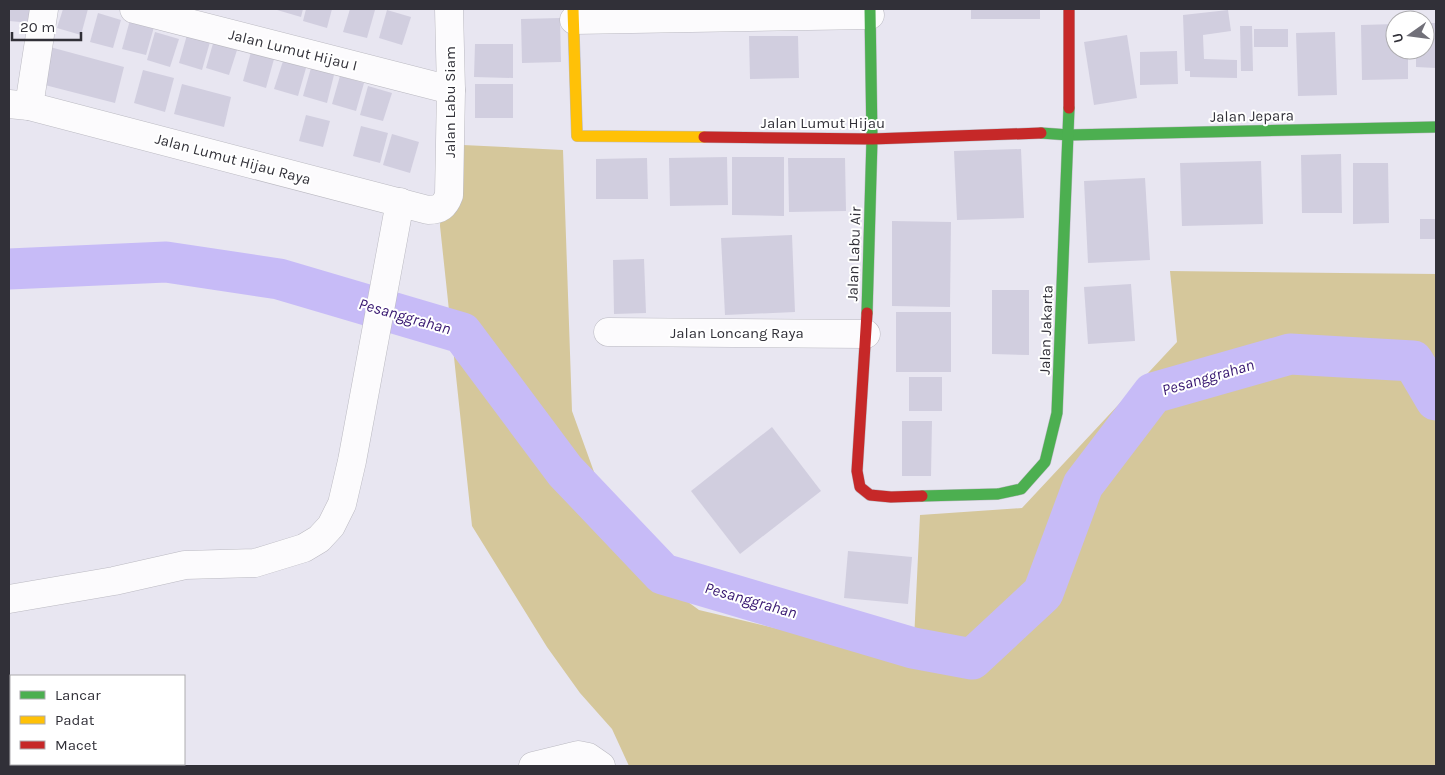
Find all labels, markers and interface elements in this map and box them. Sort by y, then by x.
scale bar [12,10,81,42]
north arrow [1385,10,1435,60]
text: 20 m [20,18,55,36]
street label: Jalan Lumut Hijau I [227,25,359,75]
text: U [1388,31,1407,45]
street label: Jalan Labu Siam [441,46,459,158]
street label: Jalan Jepara [1210,106,1294,126]
street label: Jalan Lumut Hijau [761,114,885,132]
street label: Jalan Lumut Hijau Raya [153,130,313,188]
street label: Jalan Labu Air [843,206,865,302]
street label: Jalan Jakarta [1035,285,1057,375]
water label: Pesanggrahan [357,294,453,338]
street label: Jalan Loncang Raya [670,324,804,342]
water label: Pesanggrahan [1160,355,1256,399]
water label: Pesanggrahan [703,578,799,622]
legend [10,675,185,765]
text: Lancar [55,686,101,704]
text: Padat [55,711,95,729]
text: Macet [55,736,97,754]

